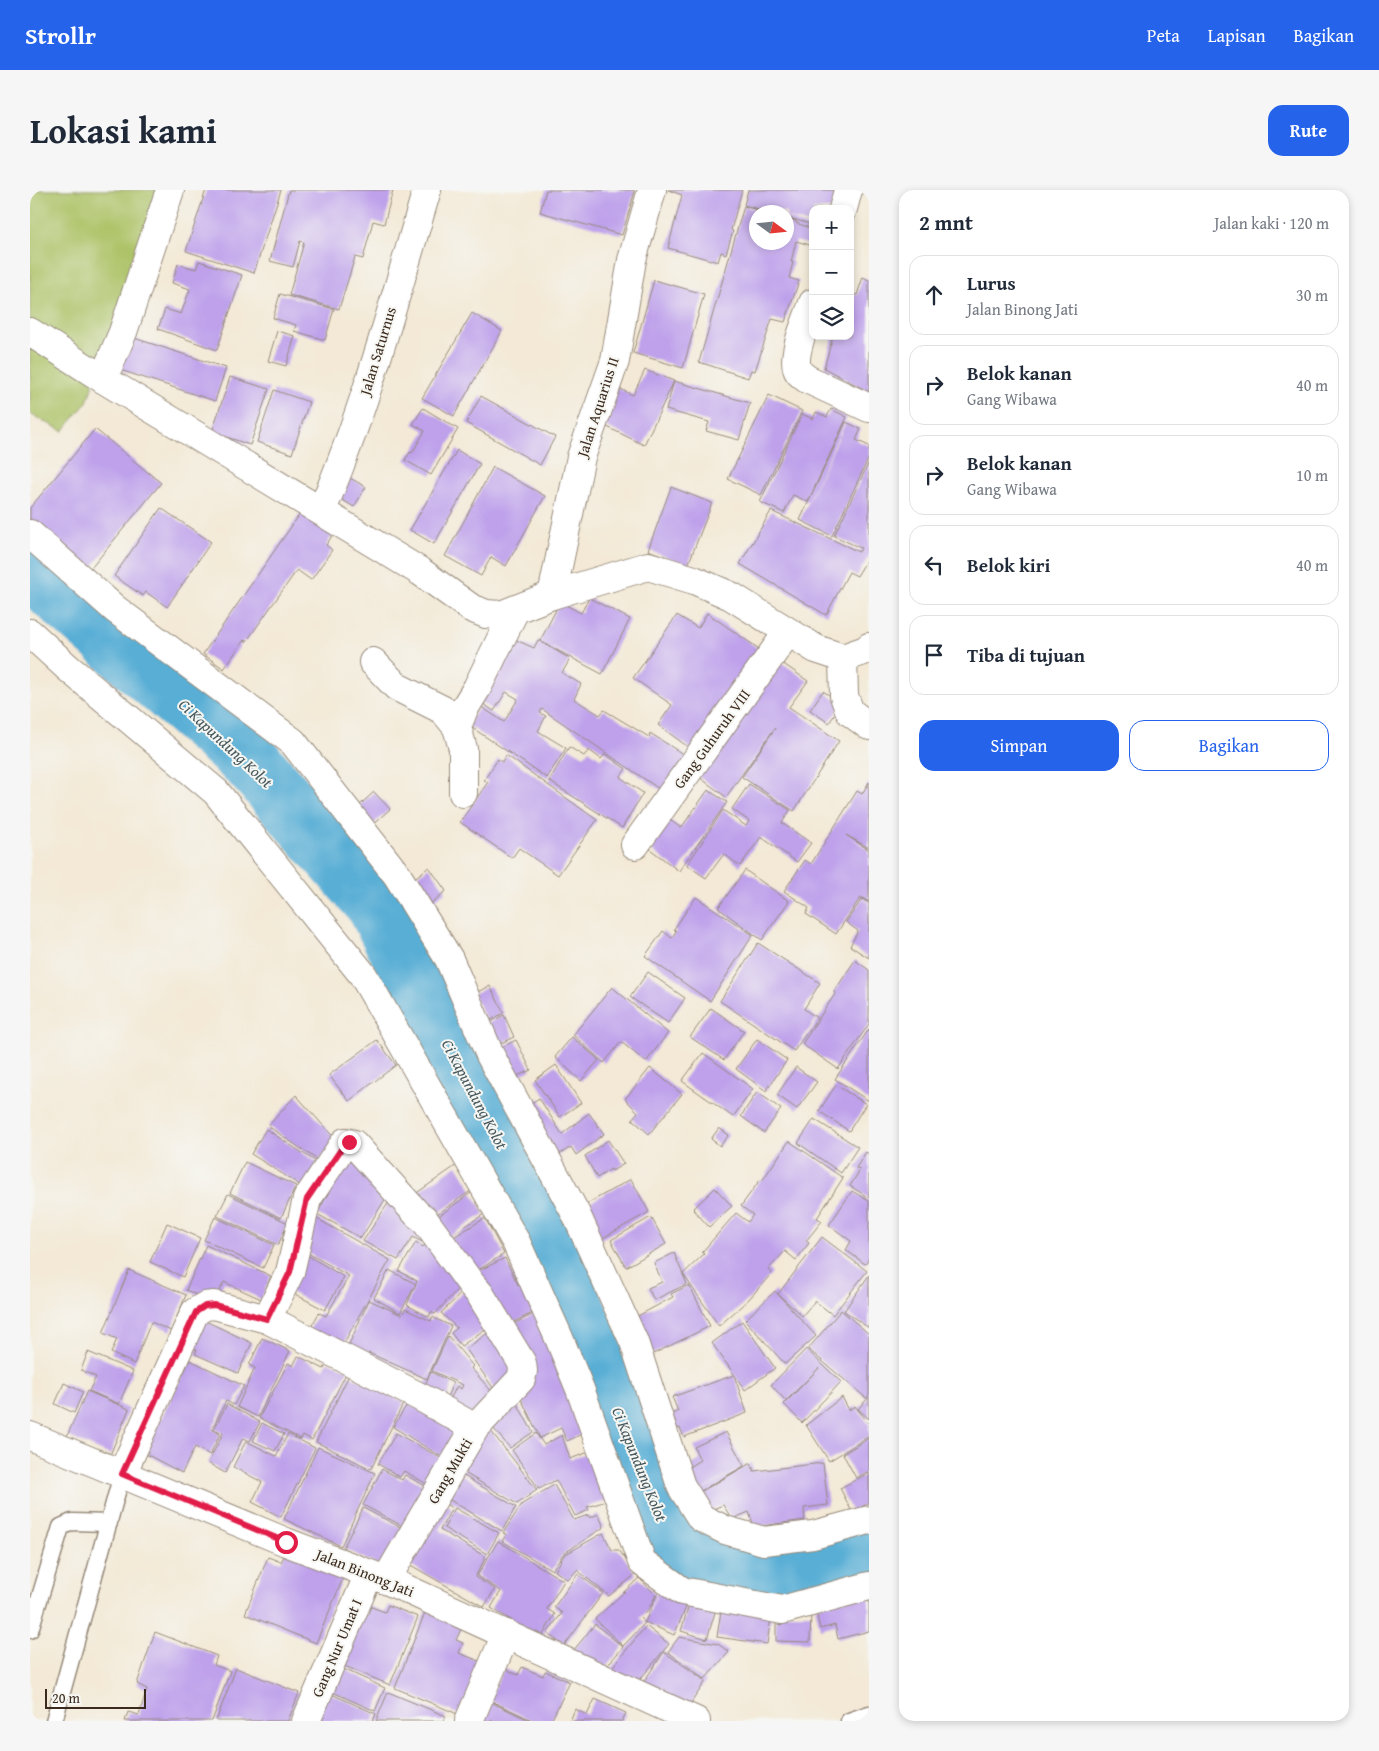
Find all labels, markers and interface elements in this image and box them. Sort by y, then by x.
text: Strollr [25,18,96,53]
text: Peta [1147,22,1180,49]
text: Lapisan [1208,22,1266,49]
text: Bagikan [1294,22,1354,49]
text: Lokasi kami [30,105,217,156]
button: Rute [1268,105,1349,156]
north arrow [749,205,794,250]
map controls [809,205,854,340]
button: + [809,205,854,250]
text: 2 mnt [919,207,973,238]
text: Jalan kaki · 120 m [1214,211,1329,235]
button: − [809,250,854,295]
text: Lurus [967,269,1016,297]
icon: ahead [920,281,948,309]
text: 30 m [1296,283,1328,307]
button: layers [809,295,854,340]
text: Jalan Binong Jati [967,297,1078,321]
street label: Jalan Saturnus [354,304,401,400]
street label: Jalan Aquarius II [571,354,624,461]
text: Belok kanan [967,359,1072,387]
icon: right [920,371,948,399]
text: 40 m [1296,373,1328,397]
text: Gang Wibawa [967,387,1057,411]
text: Belok kanan [967,449,1072,477]
icon: right [920,461,948,489]
text: 10 m [1296,463,1328,487]
text: Gang Wibawa [967,477,1057,501]
icon: left [920,551,948,579]
text: Belok kiri [967,551,1050,579]
text: 40 m [1296,553,1328,577]
icon: arrive [920,641,948,669]
text: Tiba di tujuan [967,641,1085,669]
street label: Gang Guhuruh VIII [668,685,755,793]
water label: Ci Kapundung Kolot [173,693,279,794]
button: Simpan [919,720,1119,771]
button: Bagikan [1129,720,1329,771]
water label: Ci Kapundung Kolot [436,1035,515,1154]
route end [338,1131,361,1154]
water label: Ci Kapundung Kolot [606,1403,674,1526]
street label: Gang Mukti [422,1434,477,1507]
route start [275,1531,298,1554]
street label: Jalan Binong Jati [311,1543,417,1602]
street label: Gang Nur Umat I [306,1595,367,1700]
scale bar [45,1686,146,1709]
text: 20 m [52,1688,80,1708]

